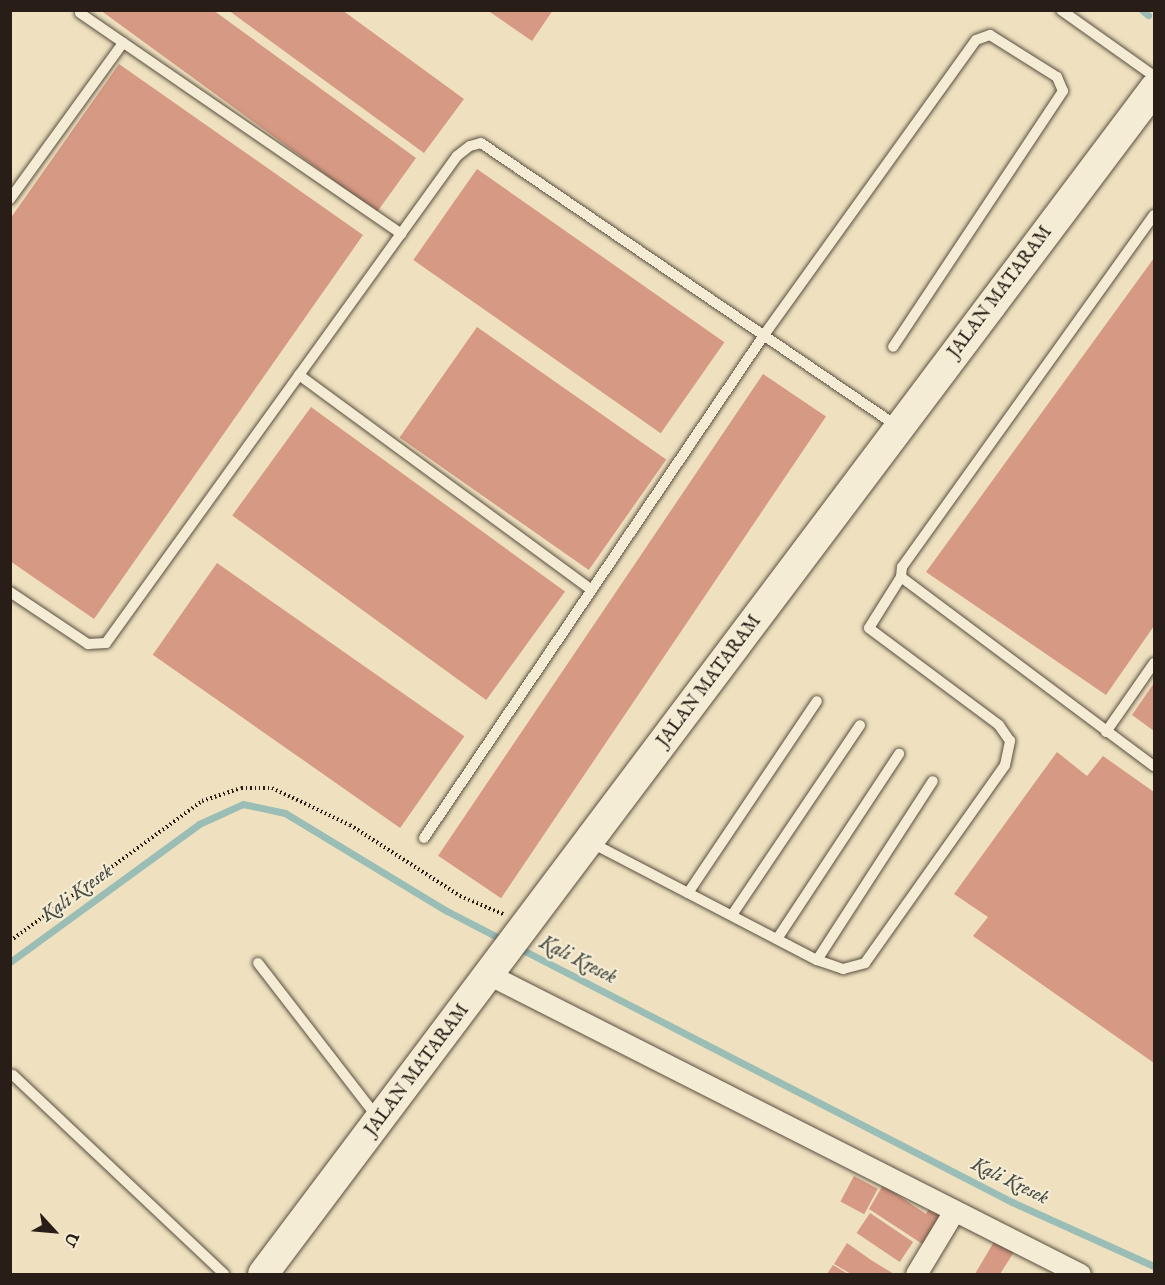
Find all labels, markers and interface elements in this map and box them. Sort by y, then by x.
street label: JALAN MATARAM [944,223,1058,363]
street label: JALAN MATARAM [653,612,767,752]
water label: Kali Kresek [36,859,118,927]
water label: Kali Kresek [535,930,621,990]
street label: JALAN MATARAM [361,1001,475,1141]
water label: Kali Kresek [967,1152,1053,1210]
north arrow [24,1201,84,1261]
text: U [58,1228,82,1249]

